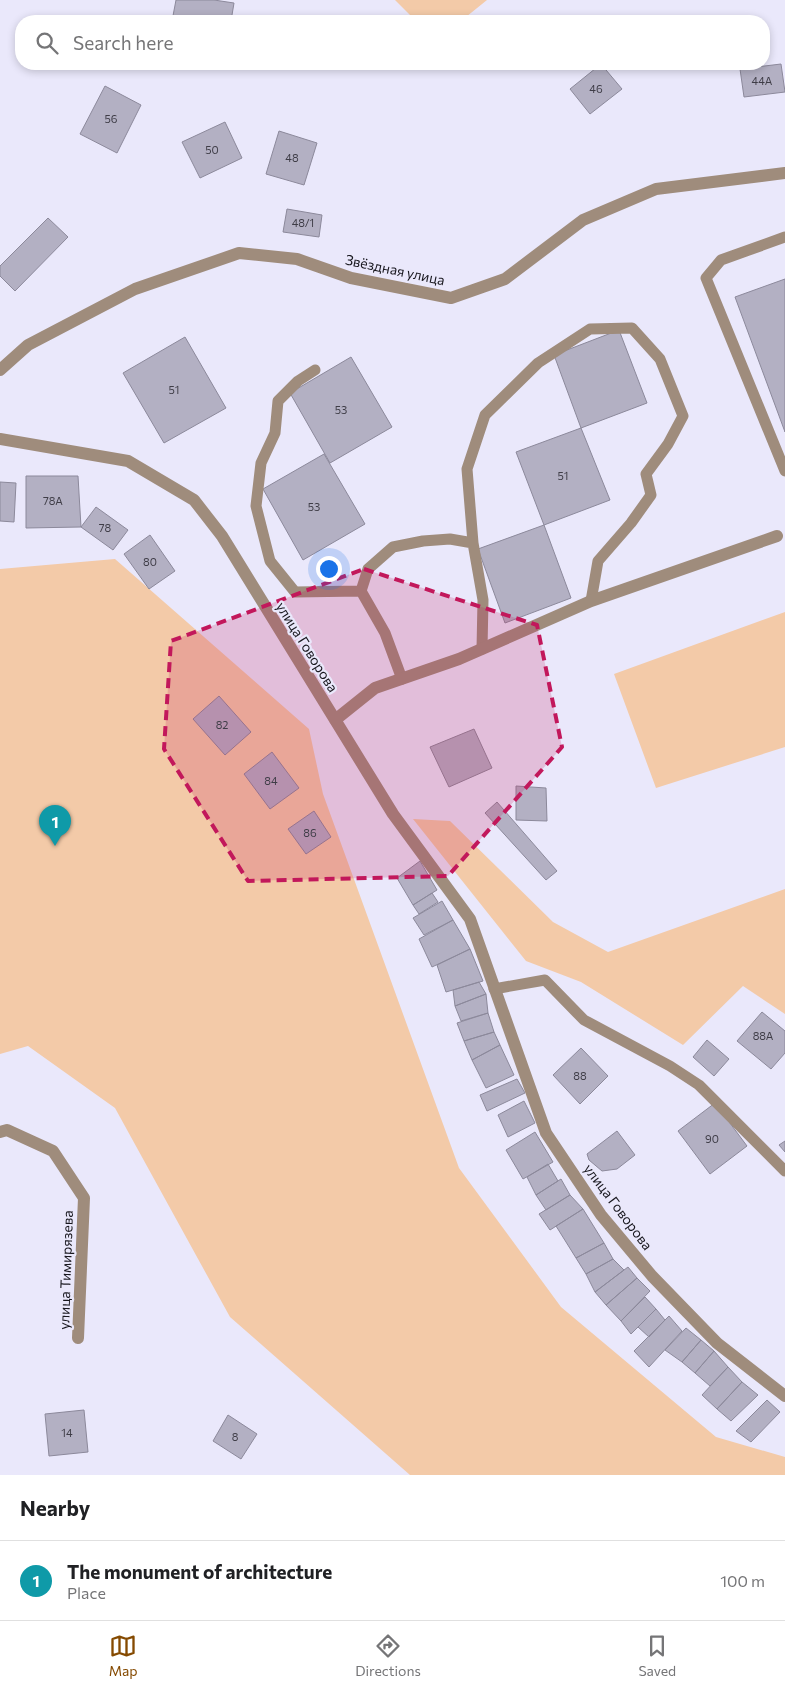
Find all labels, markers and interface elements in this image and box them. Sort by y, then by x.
search box [15,15,770,70]
icon: search [33,29,61,57]
text: Search here [73,31,173,54]
house number: 44А [752,74,773,87]
house number: 46 [589,82,603,95]
house number: 56 [105,112,118,125]
house number: 50 [205,143,219,156]
house number: 48 [285,151,299,164]
house number: 48/1 [292,216,314,229]
street label: Звёздная улица [344,251,446,288]
house number: 51 [168,383,180,396]
house number: 53 [335,403,347,416]
house number: 51 [557,469,569,482]
house number: 78А [43,494,63,507]
house number: 53 [308,500,320,513]
house number: 78 [99,521,112,534]
house number: 80 [143,555,157,568]
your location [316,556,342,582]
street label: улица Говорова [273,598,342,695]
house number: 82 [216,718,228,731]
house number: 84 [264,774,278,787]
pin: 1 [39,805,71,846]
house number: 86 [303,826,317,839]
house number: 88А [753,1029,774,1042]
house number: 88 [573,1069,587,1082]
house number: 90 [705,1132,719,1145]
street label: улица Говорова [581,1160,656,1253]
street label: улица Тимирязева [55,1210,76,1330]
house number: 14 [61,1426,73,1439]
house number: 8 [232,1430,239,1443]
text: Nearby [20,1495,90,1520]
text: The monument of architecture [67,1560,332,1583]
text: 1 [32,1571,40,1590]
text: 100 m [720,1571,765,1590]
text: Place [67,1583,106,1602]
tab: Map [109,1632,138,1679]
tab: Directions [355,1632,421,1679]
tab: Saved [638,1632,676,1679]

